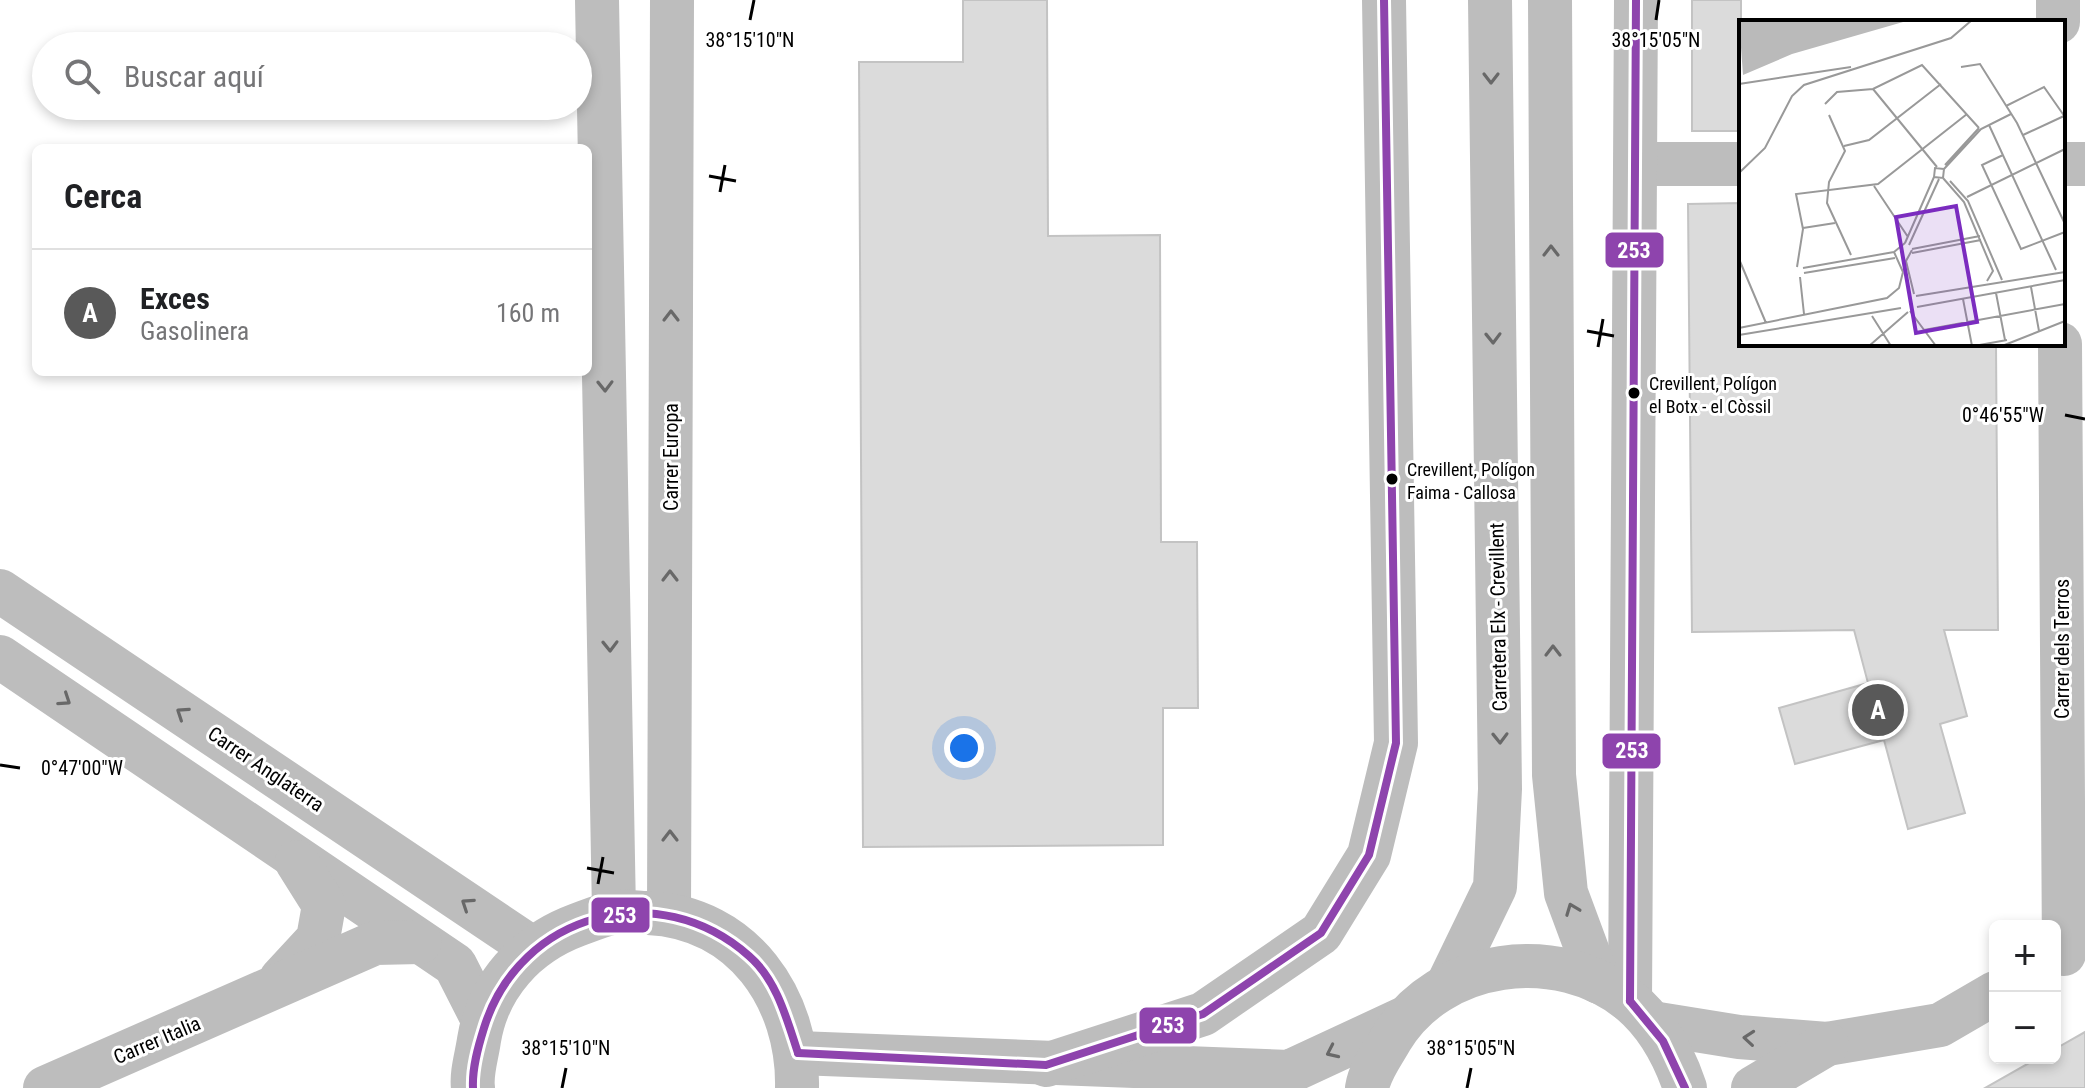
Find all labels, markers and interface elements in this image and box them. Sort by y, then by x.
inset map [1739,20,2065,346]
text: 38°15'10"N [705,28,795,52]
text: 38°15'05"N [1611,28,1701,52]
search box [32,32,592,120]
icon: search [60,54,104,98]
text: Buscar aquí [124,59,264,94]
one-way arrow [1482,72,1500,85]
text: Cerca [64,176,142,216]
line badge: 253 [1604,231,1665,269]
text: 253 [1617,238,1651,263]
one-way arrow [1542,244,1560,257]
text: Exces [140,281,210,316]
text: A [82,298,98,328]
text: 160 m [496,298,560,328]
one-way arrow [662,309,680,322]
text: Gasolinera [140,316,249,346]
one-way arrow [1485,332,1502,345]
place label: Crevillent, Polígon el Botx - el Còssil [1649,373,1777,417]
one-way arrow [596,380,613,393]
marker: Crevillent, Polígon el Botx - el Còssil [1626,385,1642,401]
street label: Carrer Europa [659,403,683,511]
text: 0°46'55"W [1962,403,2044,427]
place label: Crevillent, Polígon Faima - Callosa [1407,459,1535,503]
marker: Crevillent, Polígon Faima - Callosa [1384,471,1400,487]
street label: Carretera Elx - Crevillent [1484,522,1512,712]
one-way arrow [661,569,679,582]
street label: Carrer dels Terros [2050,579,2074,719]
one-way arrow [601,640,618,653]
one-way arrow [1544,644,1562,657]
pin: A [1852,680,1904,740]
one-way arrow [56,690,70,705]
one-way arrow [176,707,190,722]
street label: Carrer Anglaterra [203,721,329,817]
your location [944,728,984,768]
one-way arrow [1491,732,1508,745]
line badge: 253 [1601,732,1662,770]
text: 253 [1615,738,1649,763]
text: 0°47'00"W [41,756,123,780]
one-way arrow [661,829,679,842]
line badge: 253 [590,896,651,934]
one-way arrow [462,899,476,914]
text: 253 [603,903,637,928]
one-way arrow [1565,903,1582,917]
map controls [1989,920,2061,1064]
button: + [1989,920,2061,992]
button: − [1989,992,2061,1064]
line badge: 253 [1138,1006,1198,1045]
street label: Carrer Italia [110,1011,204,1069]
text: 253 [1151,1013,1185,1038]
one-way arrow [1742,1030,1755,1047]
text: 38°15'10"N [521,1036,611,1060]
text: 38°15'05"N [1426,1036,1516,1060]
one-way arrow [1326,1042,1340,1058]

